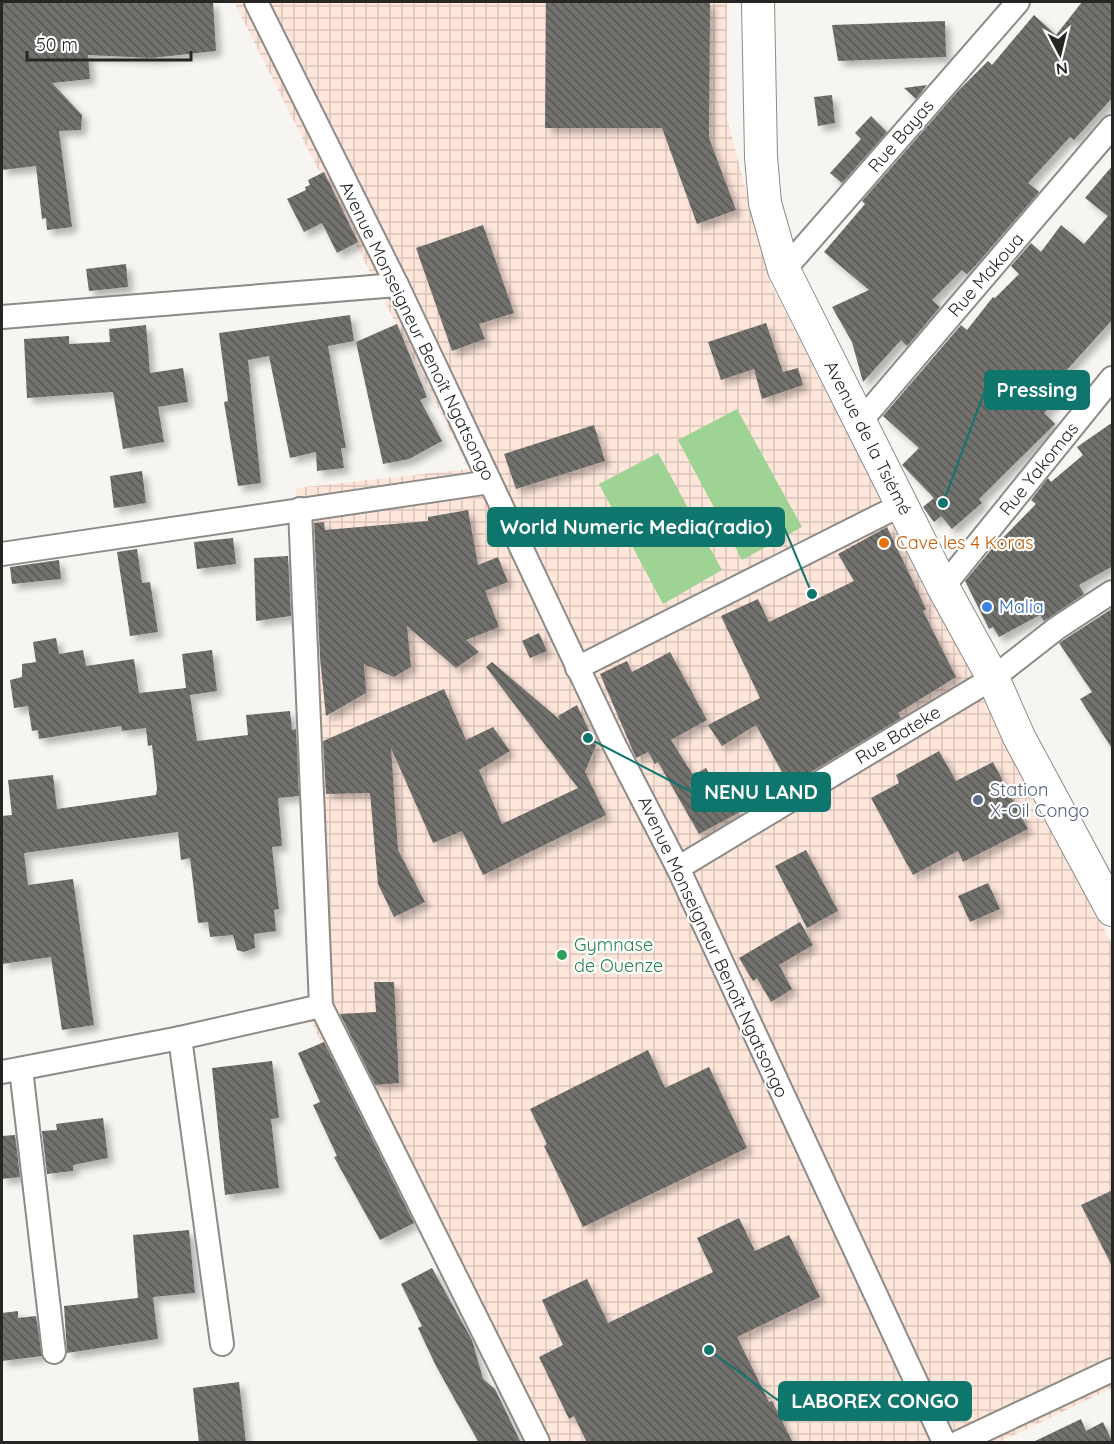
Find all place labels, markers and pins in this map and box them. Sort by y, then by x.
callout: Pressing [985,371,1089,409]
callout: World Numeric Media(radio) [488,508,784,546]
place label: Cave les 4 Koras [896,531,1034,554]
marker: Cave les 4 Koras [877,536,891,550]
place label: Malia [999,595,1044,618]
marker: Malia [980,600,994,614]
callout: NENU LAND [692,773,830,811]
place label: Station X-Oil Congo [990,778,1089,822]
marker: Station X-Oil Congo [971,793,985,807]
place label: Gymnase de Ouenze [574,933,663,977]
marker: Gymnase de Ouenze [555,948,569,962]
callout: LABOREX CONGO [779,1382,971,1420]

